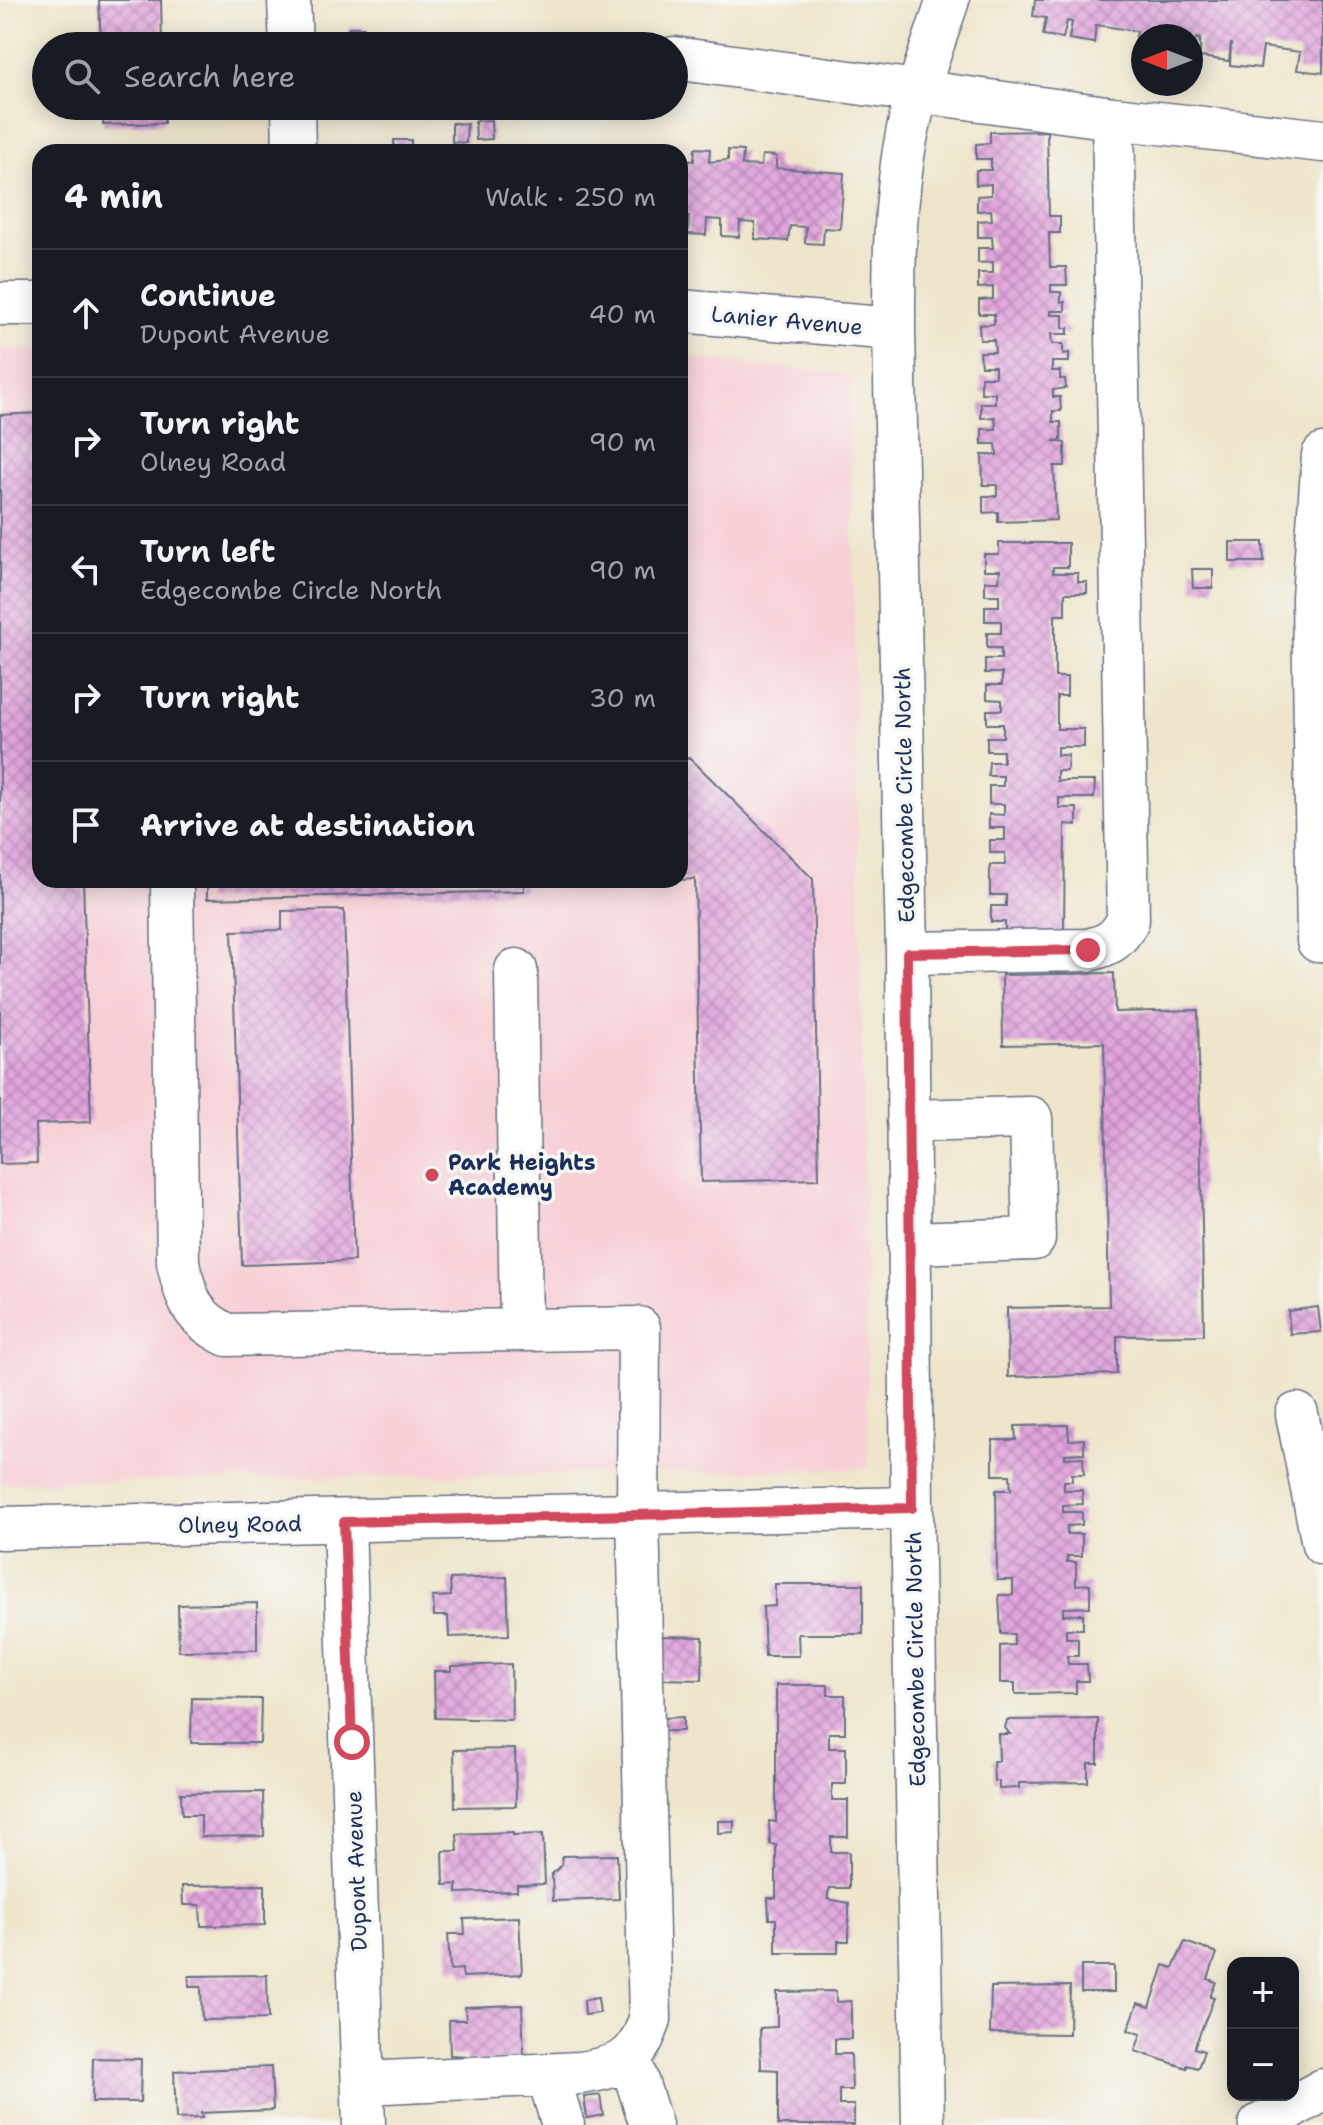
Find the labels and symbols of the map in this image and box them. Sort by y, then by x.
north arrow [1131,24,1203,96]
street label: Lanier Avenue [710,299,864,342]
street label: Edgecombe Circle North [888,667,921,923]
route end [1070,932,1106,968]
place label: Park Heights Academy [448,1148,596,1202]
marker: Park Heights Academy [423,1166,441,1184]
street label: Olney Road [178,1509,302,1540]
street label: Edgecombe Circle North [899,1531,932,1787]
route start [334,1724,370,1760]
street label: Dupont Avenue [339,1790,374,1952]

